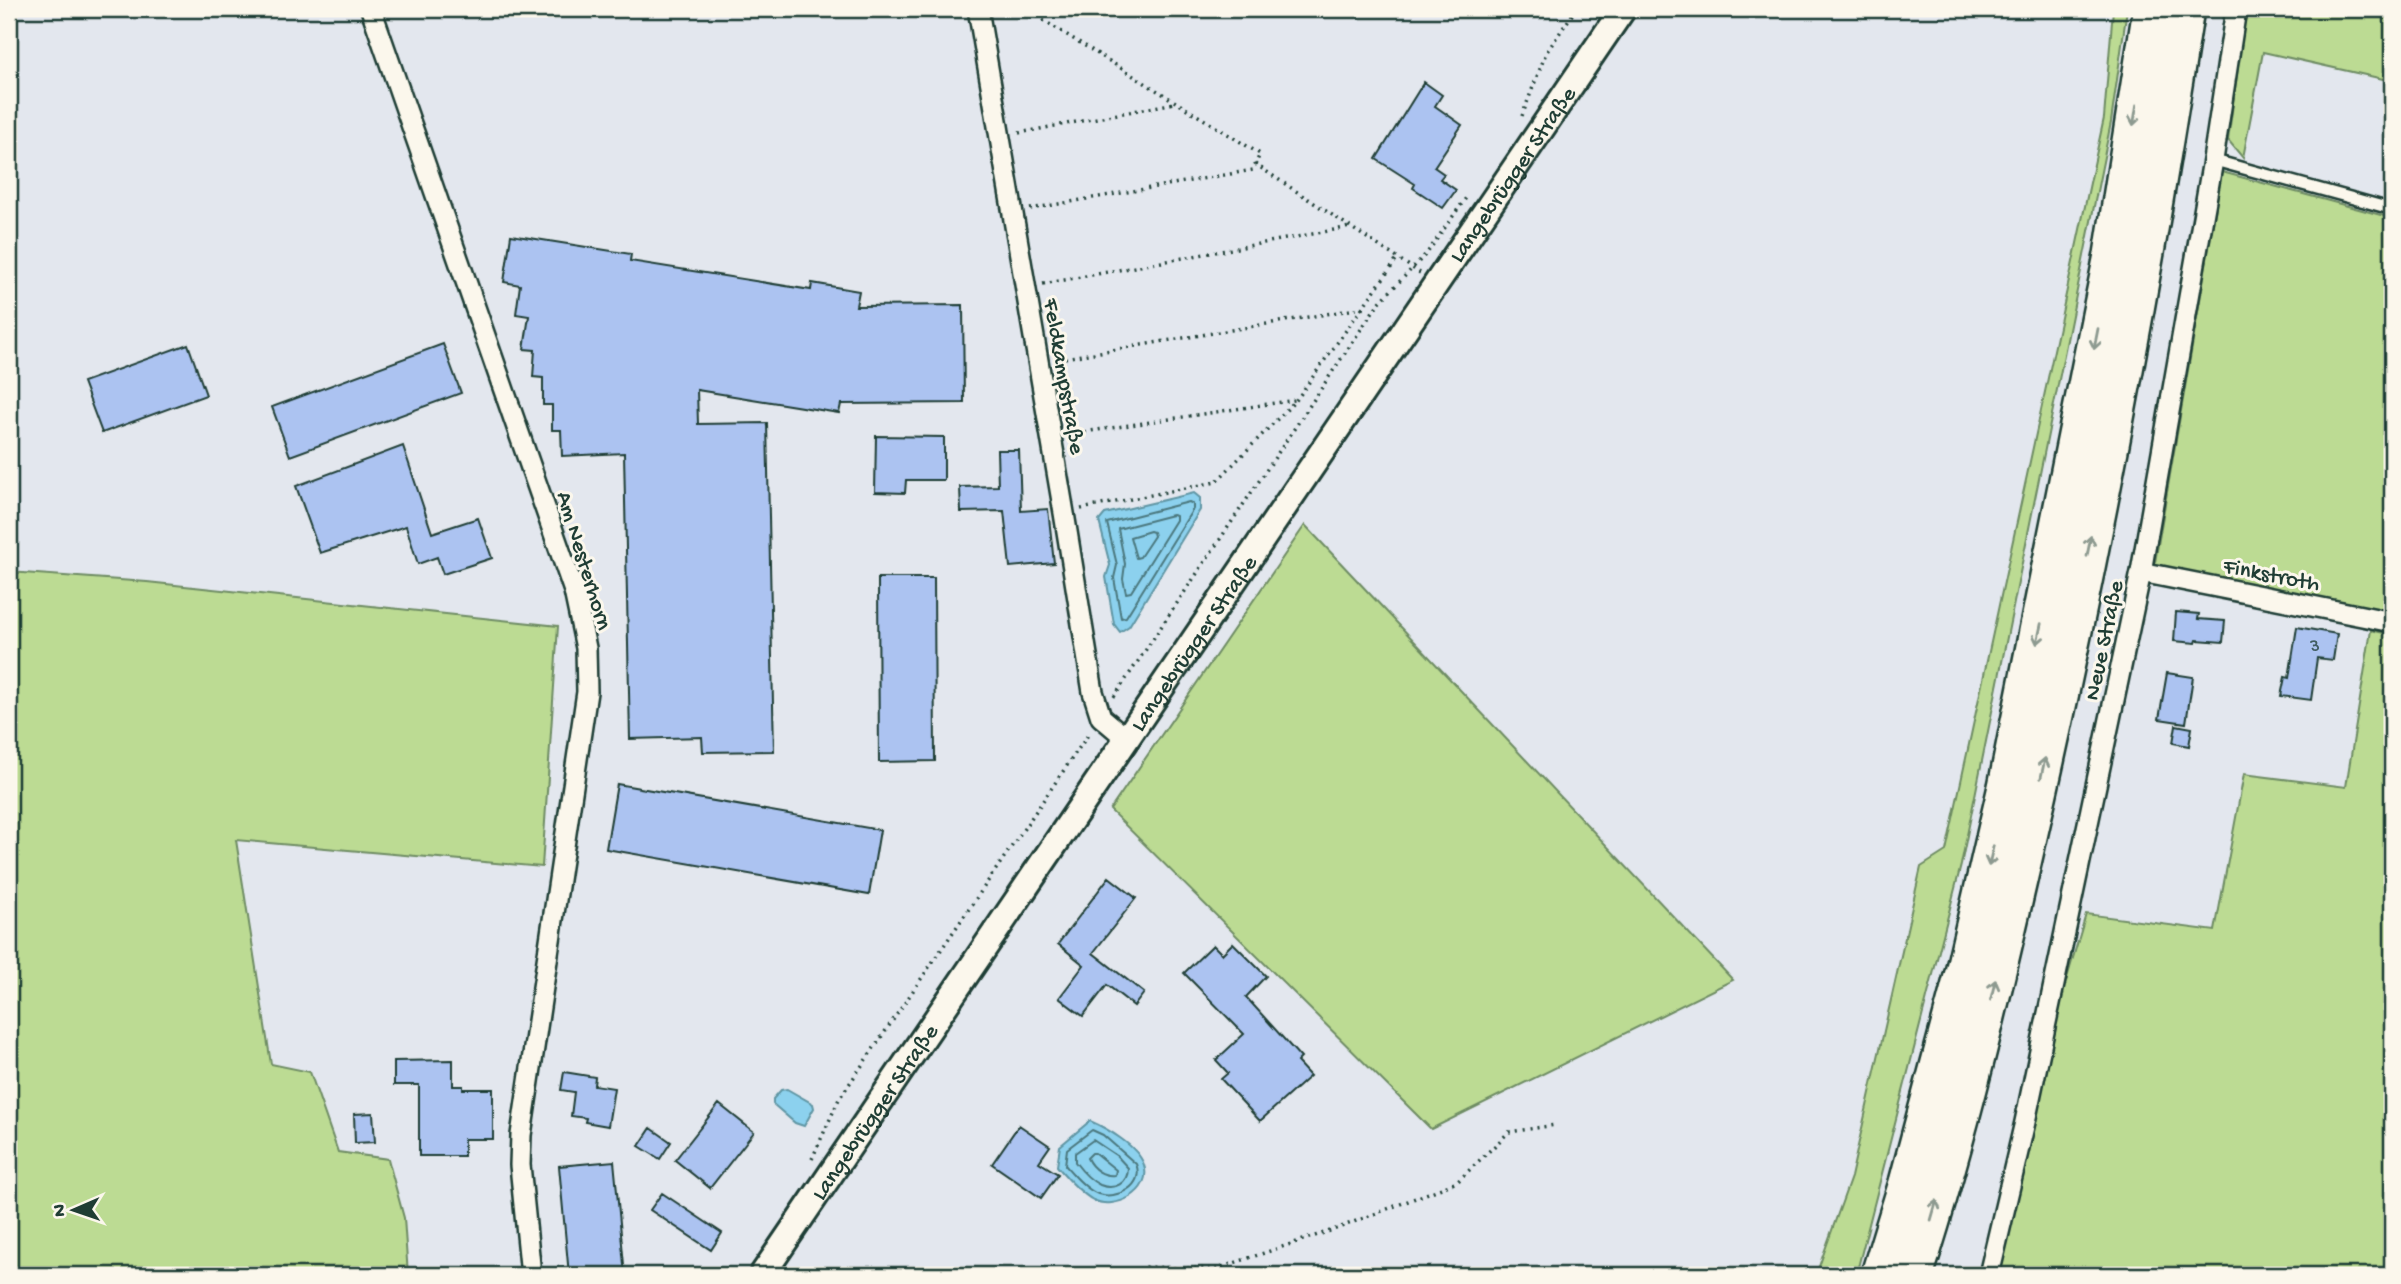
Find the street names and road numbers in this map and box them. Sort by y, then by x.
street label: Langebrügger Straße [1445,82,1584,269]
street label: Feldkampstraße [1035,296,1090,458]
street label: Am Nesterhorn [549,488,617,634]
street label: Langebrügger Straße [1126,550,1265,737]
street label: Finkstroth [2220,554,2322,599]
street label: Neue Straße [2080,577,2132,703]
street label: Langebrügger Straße [807,1019,946,1206]

